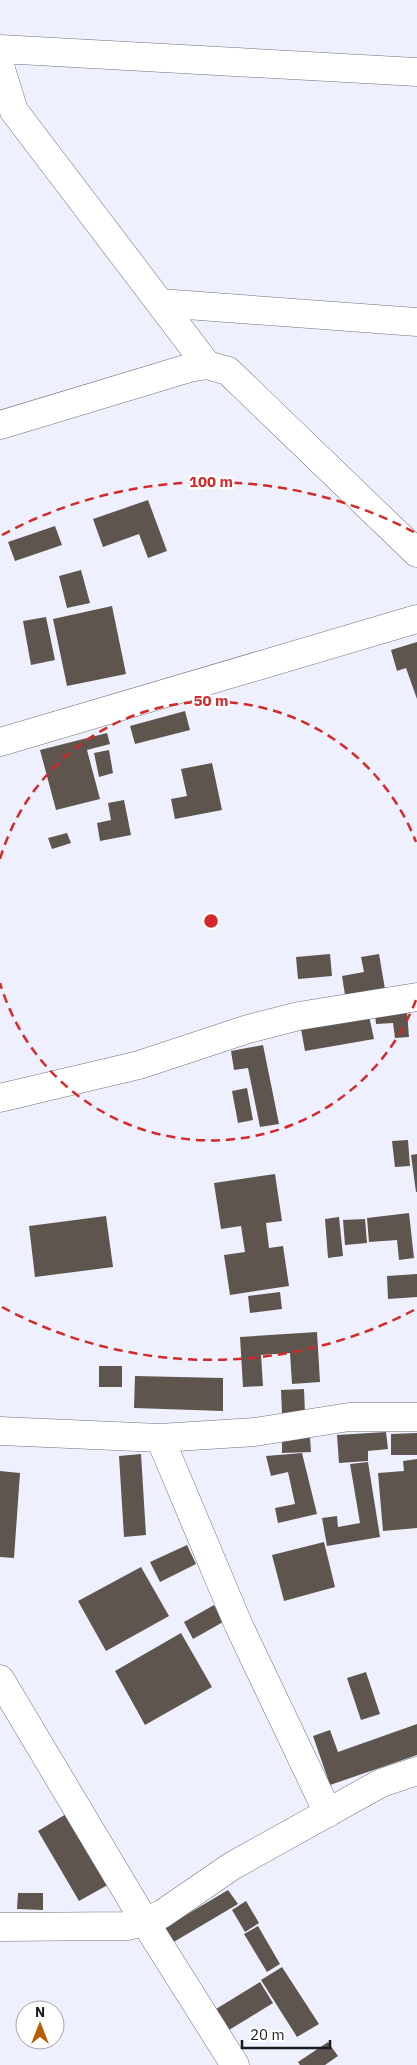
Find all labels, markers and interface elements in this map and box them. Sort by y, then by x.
text: 100 m [189,472,233,491]
text: 50 m [194,691,228,710]
centre of rings [202,912,220,930]
north arrow [15,2000,65,2050]
text: N [35,2003,45,2021]
scale bar [242,2018,330,2050]
text: 20 m [250,2025,285,2044]

